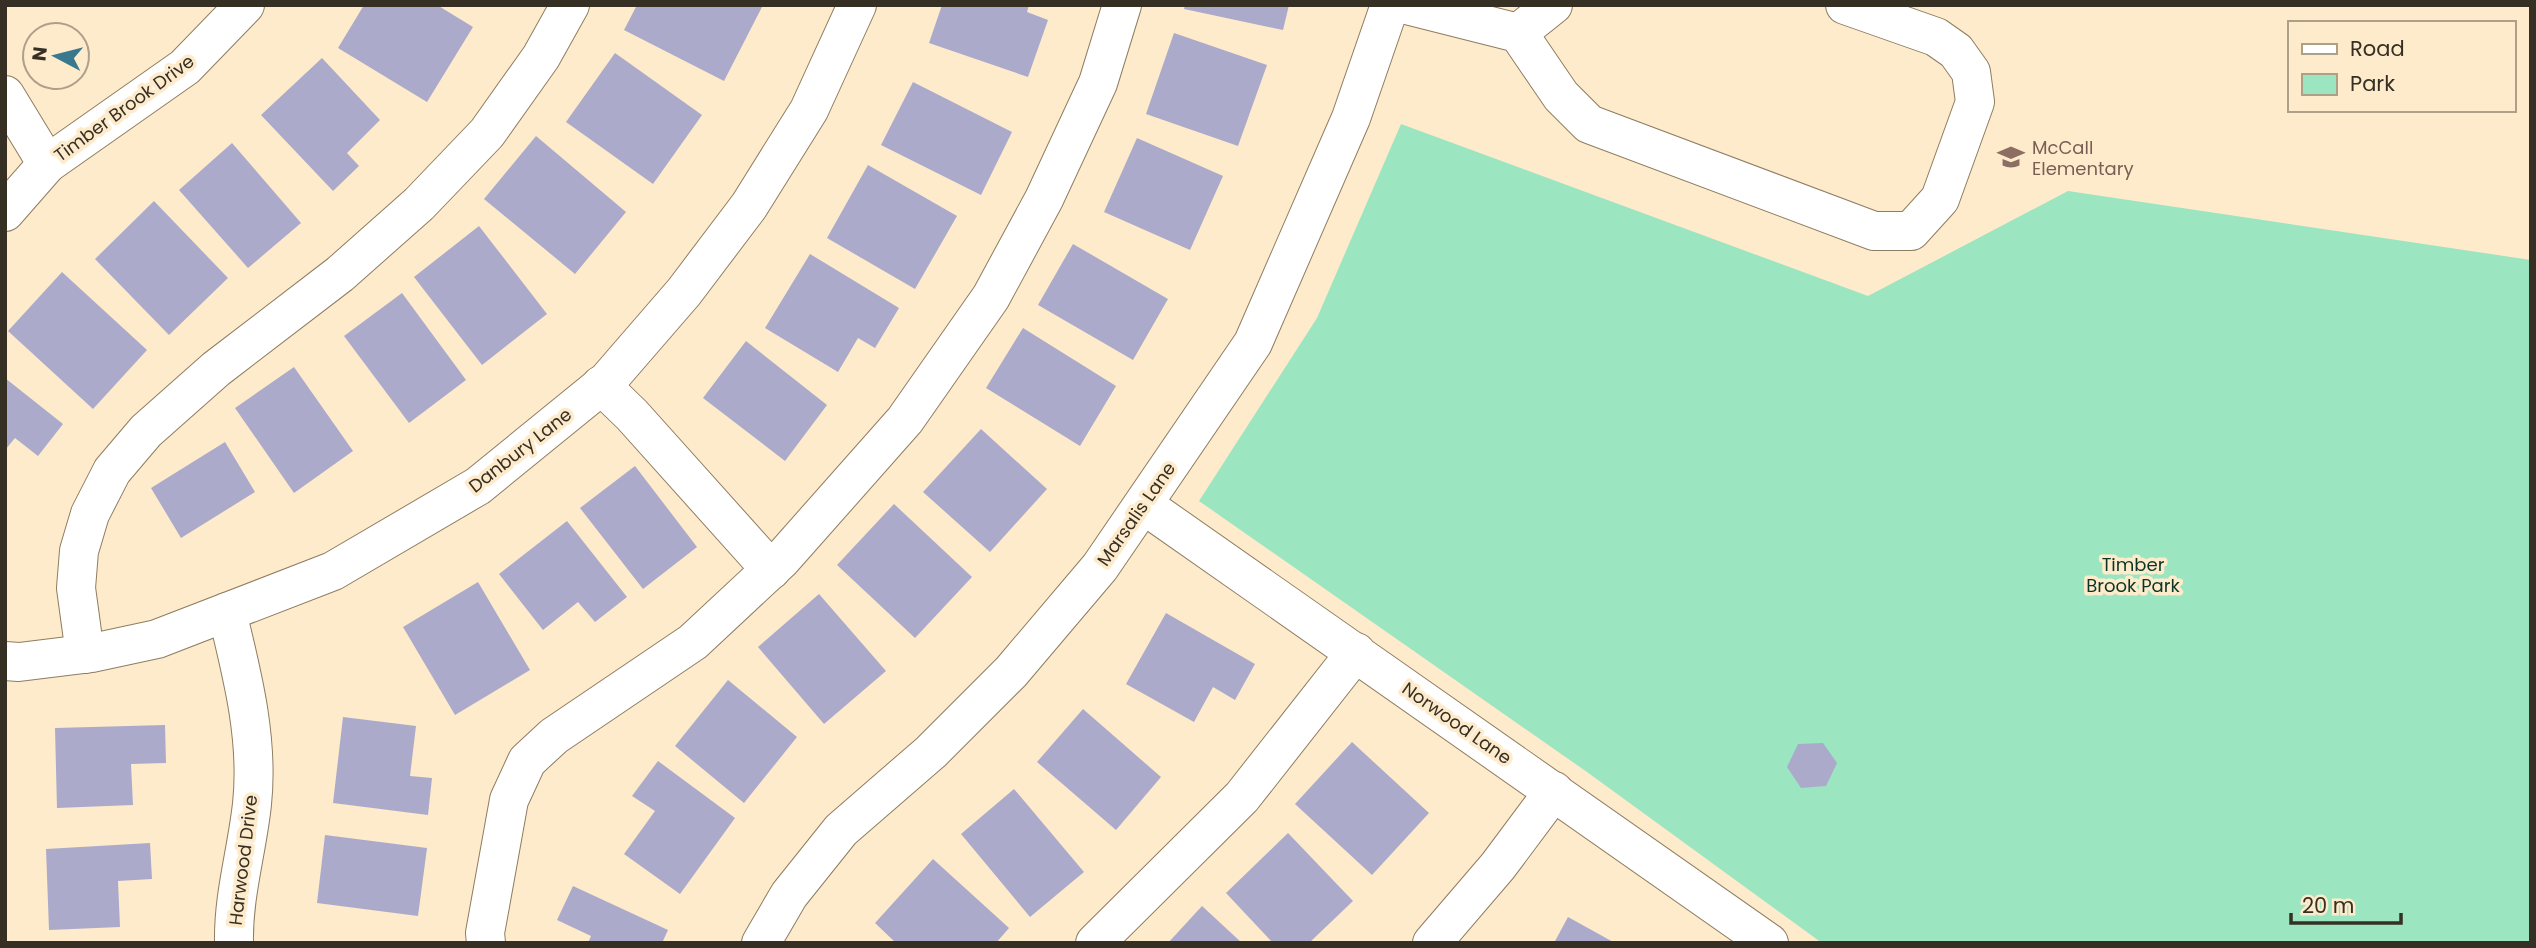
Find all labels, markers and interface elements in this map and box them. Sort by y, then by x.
north arrow [21,21,91,91]
legend [2288,21,2515,112]
text: Road [2350,34,2405,63]
text: N [25,45,54,63]
street label: Timber Brook Drive [49,49,199,167]
text: Park [2350,69,2395,98]
place label: McCall Elementary [2032,135,2134,181]
school or university icon: McCall Elementary [1996,142,2026,172]
street label: Danbury Lane [463,402,577,498]
street label: Marsalis Lane [1091,457,1181,571]
park label: Timber Brook Park [2086,552,2180,598]
street label: Norwood Lane [1397,676,1517,770]
street label: Harwood Drive [223,793,263,927]
scale bar [2291,881,2401,925]
text: 20 m [2302,891,2355,920]

